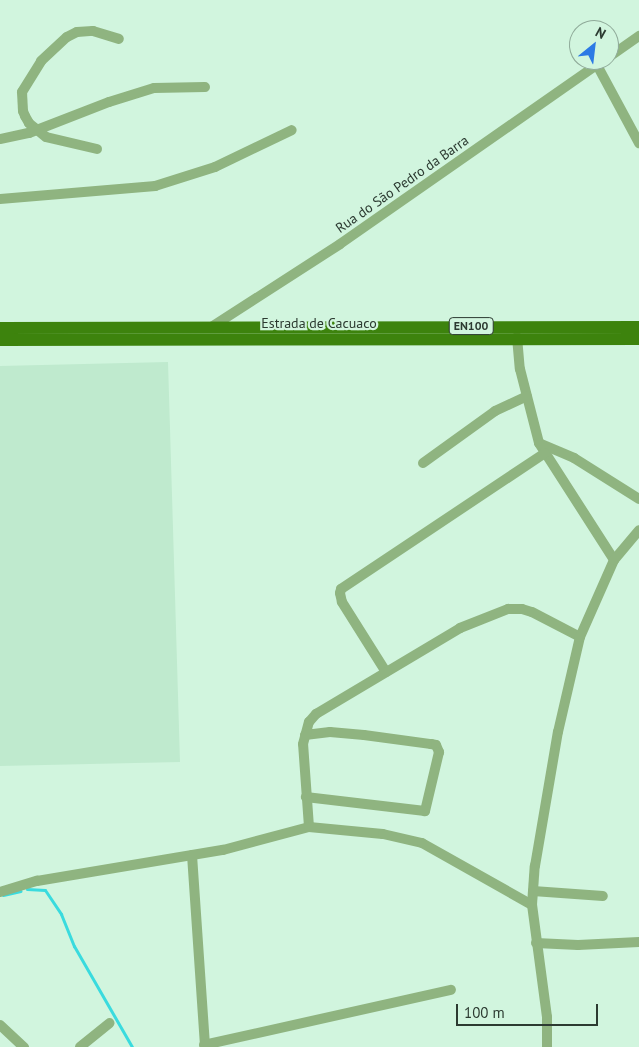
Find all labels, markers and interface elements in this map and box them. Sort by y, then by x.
north arrow [569,20,619,70]
text: N [592,23,609,43]
street label: Rua do São Pedro da Barra [332,132,472,236]
street label: Estrada de Cacuaco [261,315,377,331]
road number: EN100 [448,316,494,336]
scale bar [459,994,602,1026]
text: 100 m [464,1003,505,1022]

